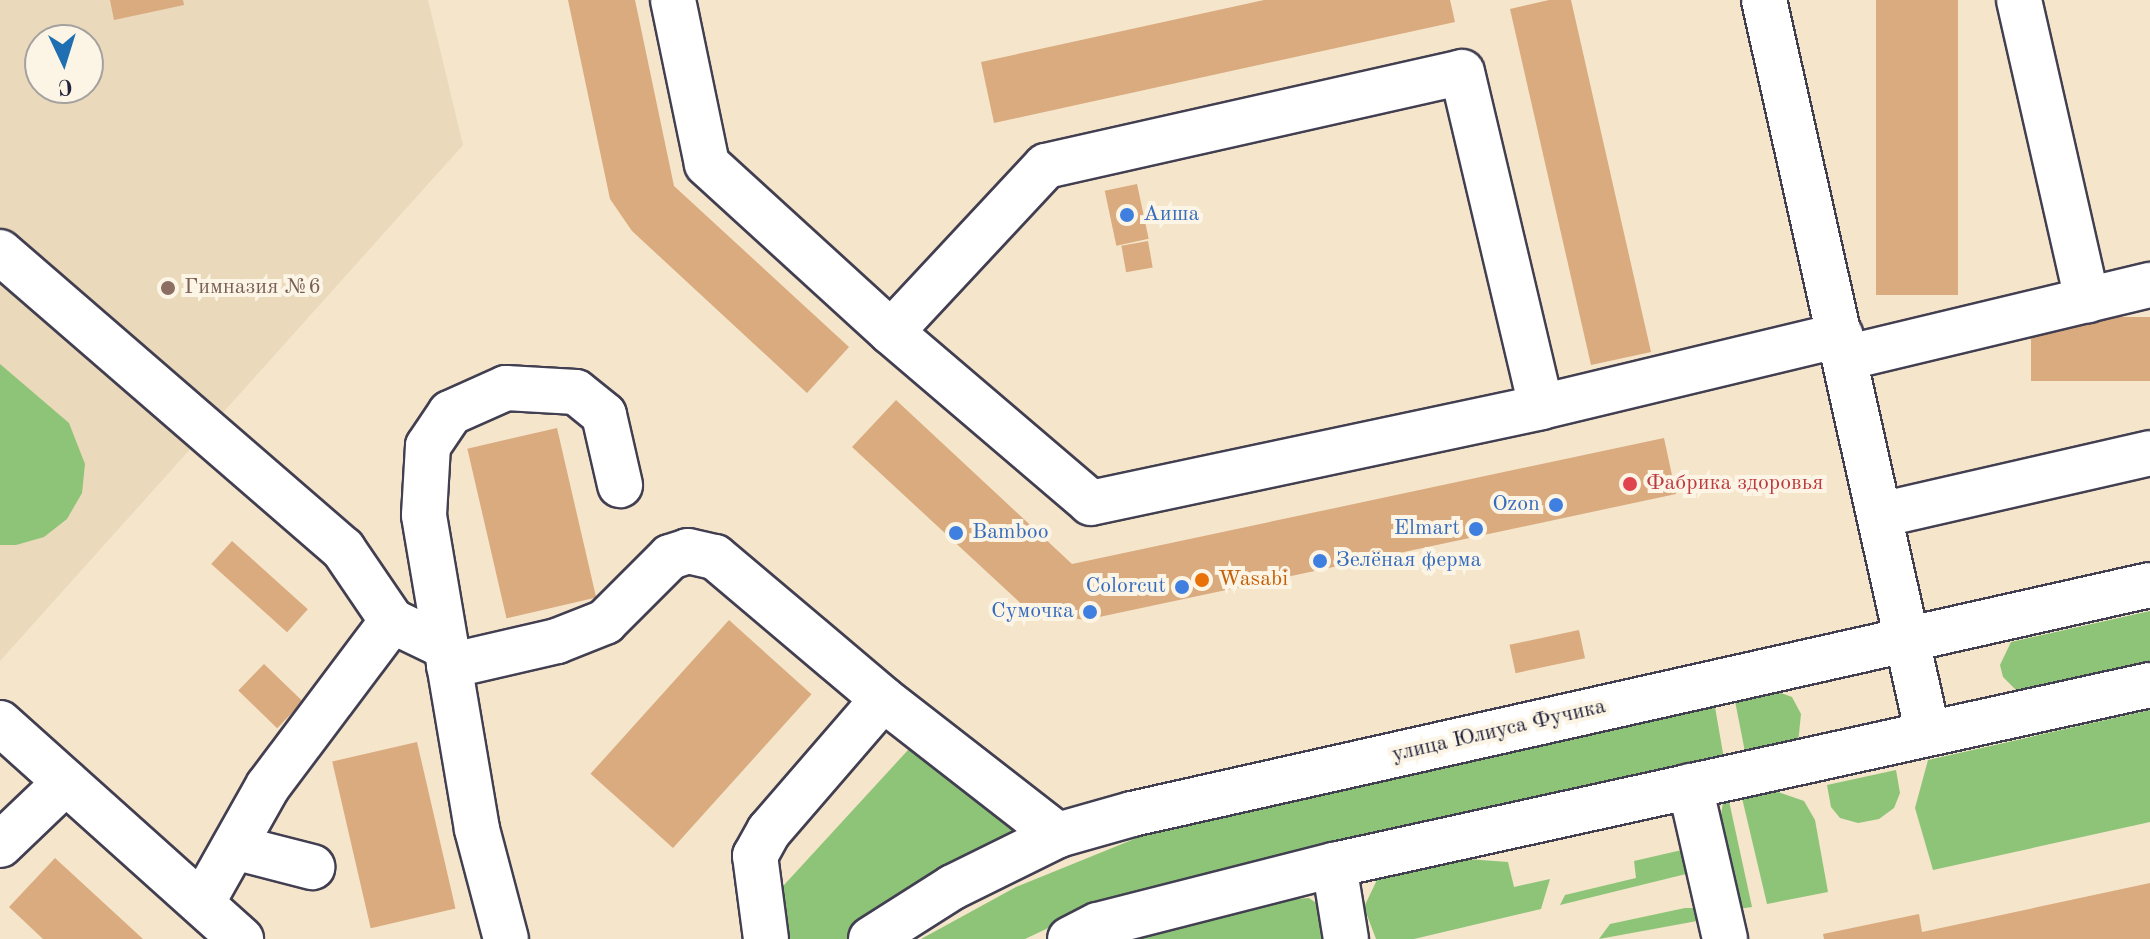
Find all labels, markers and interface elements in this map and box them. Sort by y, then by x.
north arrow [24,24,104,104]
text: С [58,74,74,97]
place label: Аиша [1143,202,1199,228]
marker: Аиша [1118,206,1136,224]
place label: Гимназия №6 [184,275,321,301]
marker: Гимназия №6 [159,279,177,297]
place label: Фабрика здоровья [1646,471,1823,497]
marker: Фабрика здоровья [1621,475,1639,493]
place label: Ozon [1492,492,1540,518]
marker: Ozon [1547,496,1565,514]
place label: Elmart [1394,516,1460,542]
place label: Bamboo [972,520,1049,546]
marker: Elmart [1467,520,1485,538]
marker: Bamboo [947,524,965,542]
place label: Зелёная ферма [1336,548,1481,574]
marker: Зелёная ферма [1311,552,1329,570]
place label: Wasabi [1218,567,1288,593]
marker: Wasabi [1193,571,1211,589]
place label: Colorcut [1085,574,1166,600]
marker: Colorcut [1173,578,1191,596]
place label: Сумочка [991,599,1074,625]
marker: Сумочка [1081,603,1099,621]
street label: улица Юлиуса Фучика [1389,694,1609,768]

